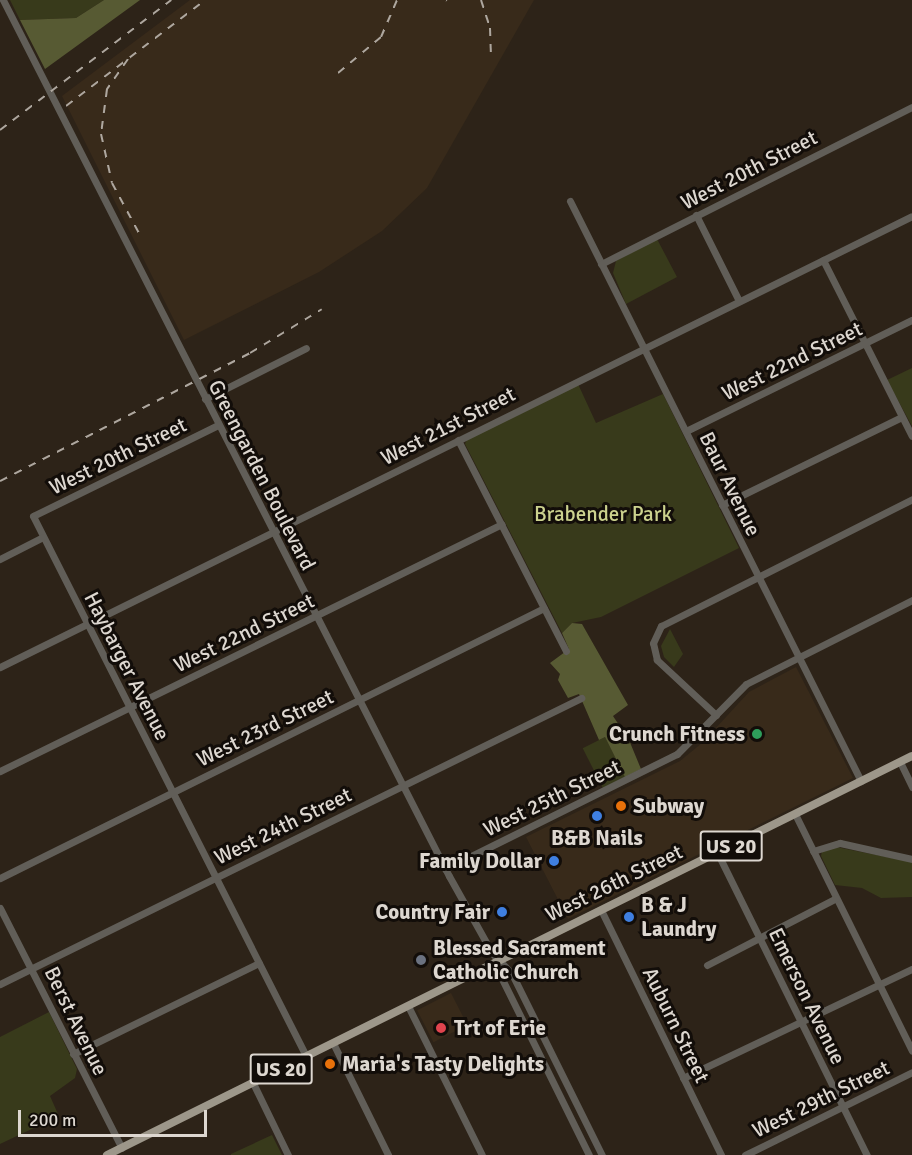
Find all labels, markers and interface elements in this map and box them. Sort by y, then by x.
street label: West 20th Street [677,125,821,215]
street label: West 22nd Street [718,316,866,406]
street label: Greengarden Boulevard [203,376,321,574]
street label: West 21st Street [377,381,519,471]
street label: West 20th Street [45,412,191,500]
street label: Baur Avenue [694,428,766,540]
park label: Brabender Park [534,501,672,527]
street label: Haybarger Avenue [79,588,175,744]
street label: West 22nd Street [170,588,318,678]
street label: West 23rd Street [192,684,338,772]
place label: Crunch Fitness [609,721,745,747]
marker: Crunch Fitness [750,727,764,741]
street label: West 25th Street [479,754,625,842]
street label: West 24th Street [210,782,356,870]
place label: Subway [633,793,704,819]
marker: Subway [614,799,628,813]
marker: B&B Nails [590,809,604,823]
place label: B&B Nails [551,825,643,851]
road number: US 20 [700,829,762,863]
street label: West 26th Street [541,839,687,927]
place label: Family Dollar [419,848,542,874]
marker: Family Dollar [547,854,561,868]
place label: B & J Laundry [641,892,717,942]
place label: Country Fair [375,899,490,925]
marker: Country Fair [495,905,509,919]
marker: B & J Laundry [622,910,636,924]
street label: Emerson Avenue [763,924,851,1068]
place label: Blessed Sacrament Catholic Church [433,935,606,985]
marker: Blessed Sacrament Catholic Church [414,953,428,967]
street label: Berst Avenue [39,963,113,1079]
street label: Auburn Street [637,963,715,1087]
place label: Trt of Erie [454,1015,546,1041]
marker: Trt of Erie [432,1019,450,1037]
place label: Maria's Tasty Delights [342,1051,544,1077]
road number: US 20 [250,1052,312,1086]
street label: West 29th Street [748,1055,894,1143]
marker: Maria's Tasty Delights [323,1057,337,1071]
scale bar [21,1098,210,1136]
text: 200 m [29,1109,76,1131]

